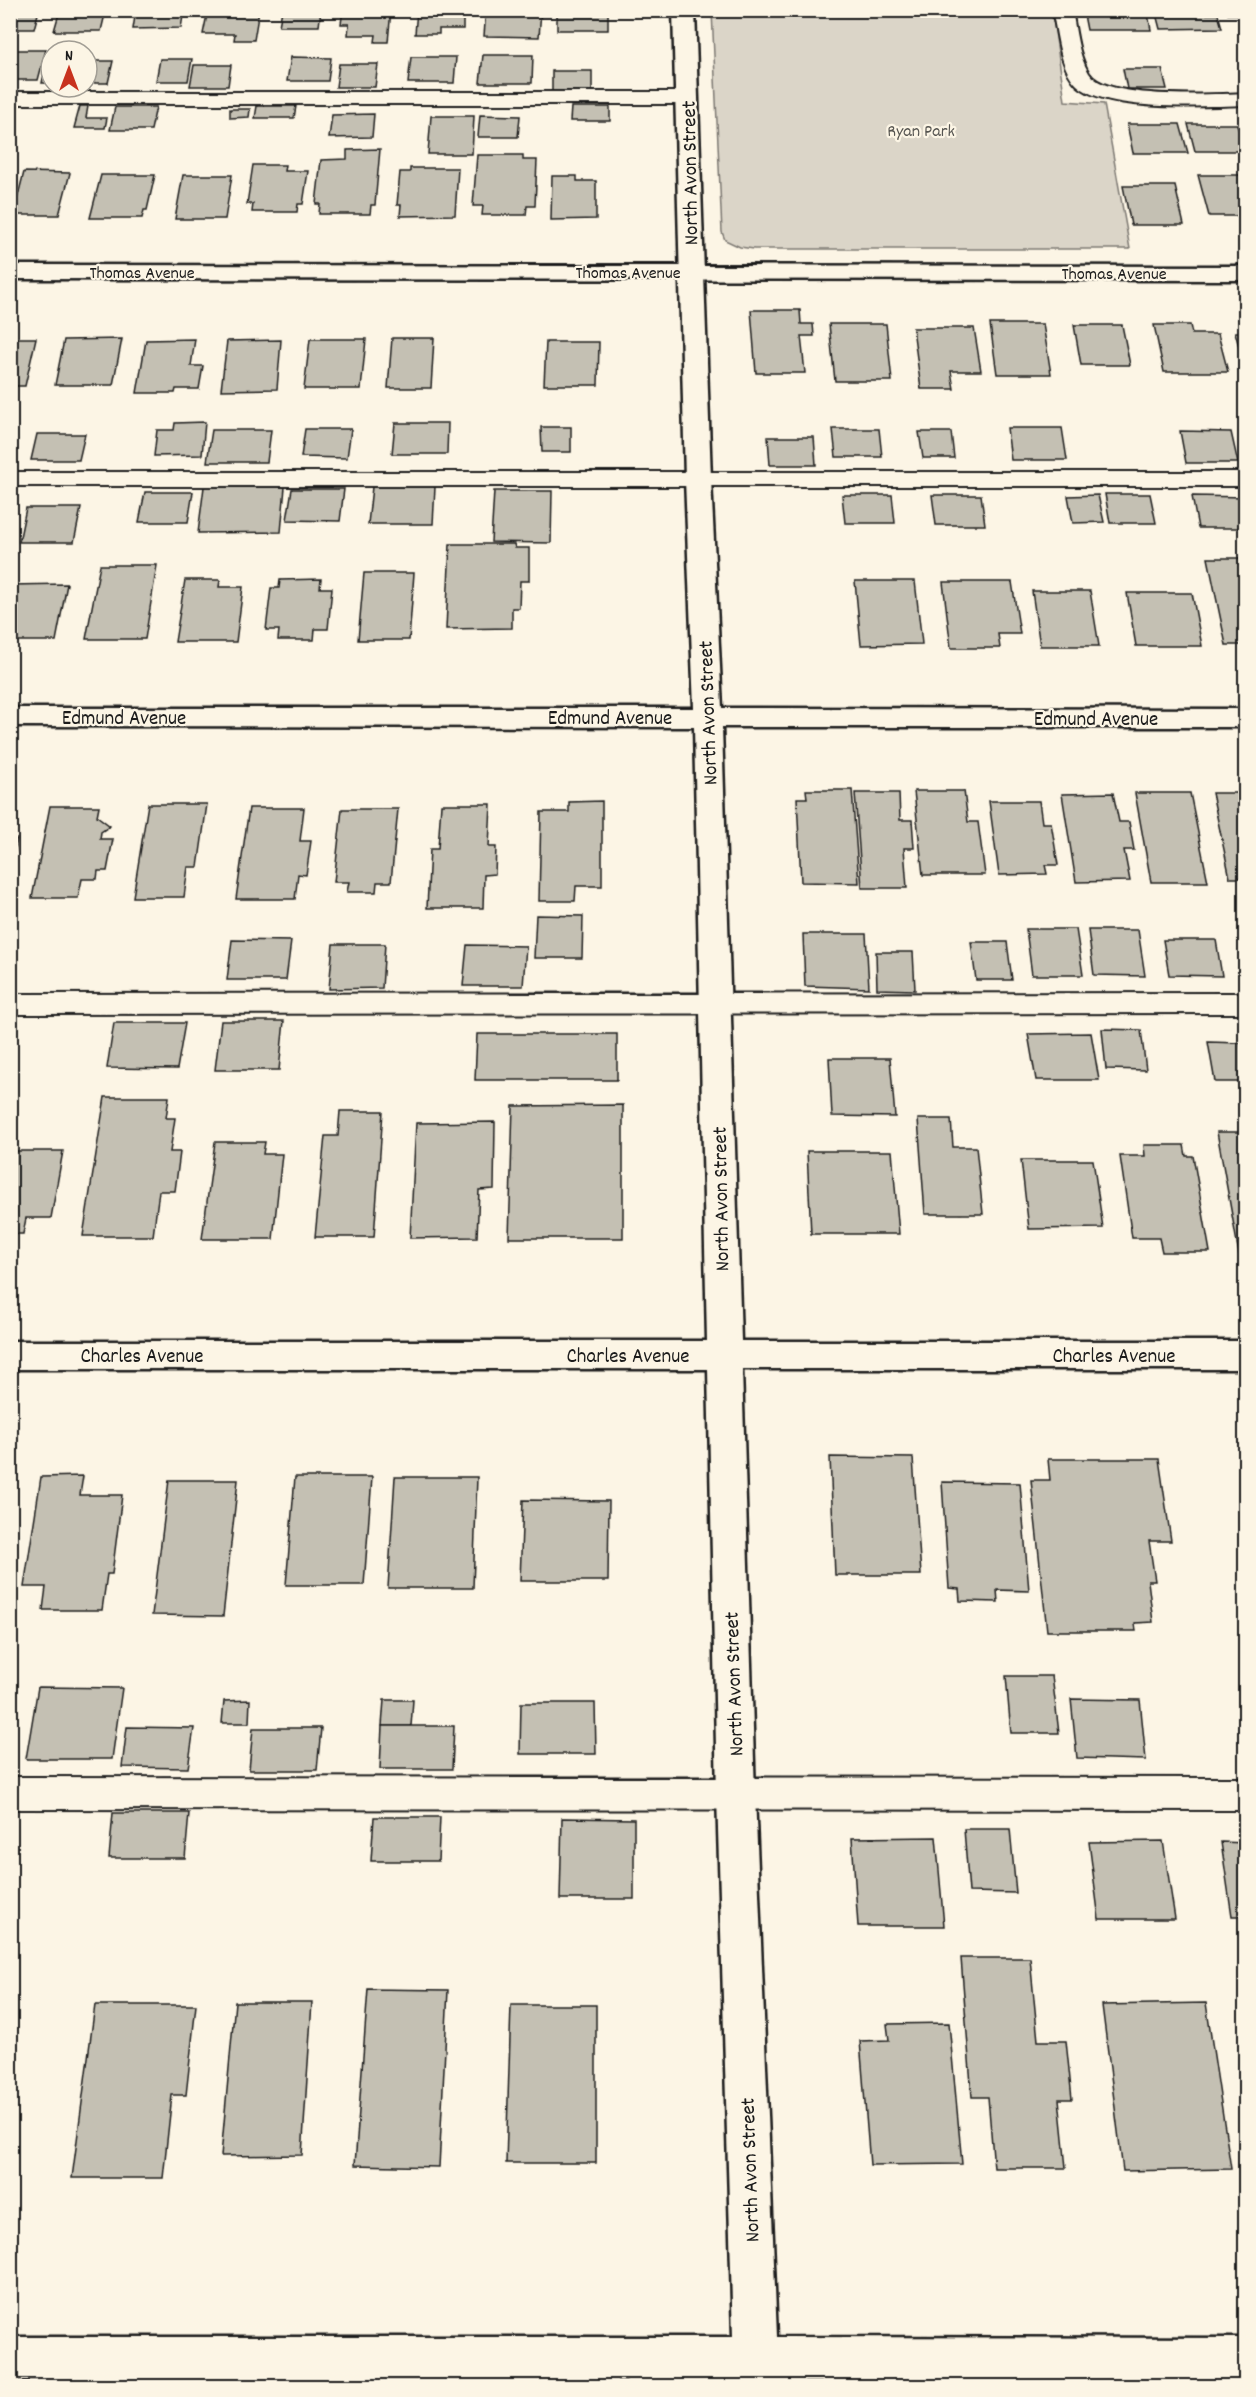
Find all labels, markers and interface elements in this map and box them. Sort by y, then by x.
north arrow [39,39,99,99]
text: N [65,45,73,68]
street label: North Avon Street [676,100,708,246]
park label: Ryan Park [887,120,955,145]
street label: Thomas Avenue [89,262,195,287]
street label: Thomas Avenue [575,262,681,287]
street label: Thomas Avenue [1061,263,1167,288]
street label: North Avon Street [692,640,728,786]
street label: Edmund Avenue [62,705,186,735]
street label: Edmund Avenue [548,705,672,735]
street label: Edmund Avenue [1034,706,1158,736]
street label: North Avon Street [707,1126,739,1272]
street label: Charles Avenue [81,1343,203,1373]
street label: Charles Avenue [567,1343,689,1373]
street label: Charles Avenue [1053,1343,1175,1373]
street label: North Avon Street [718,1611,754,1757]
street label: North Avon Street [734,2097,770,2243]

